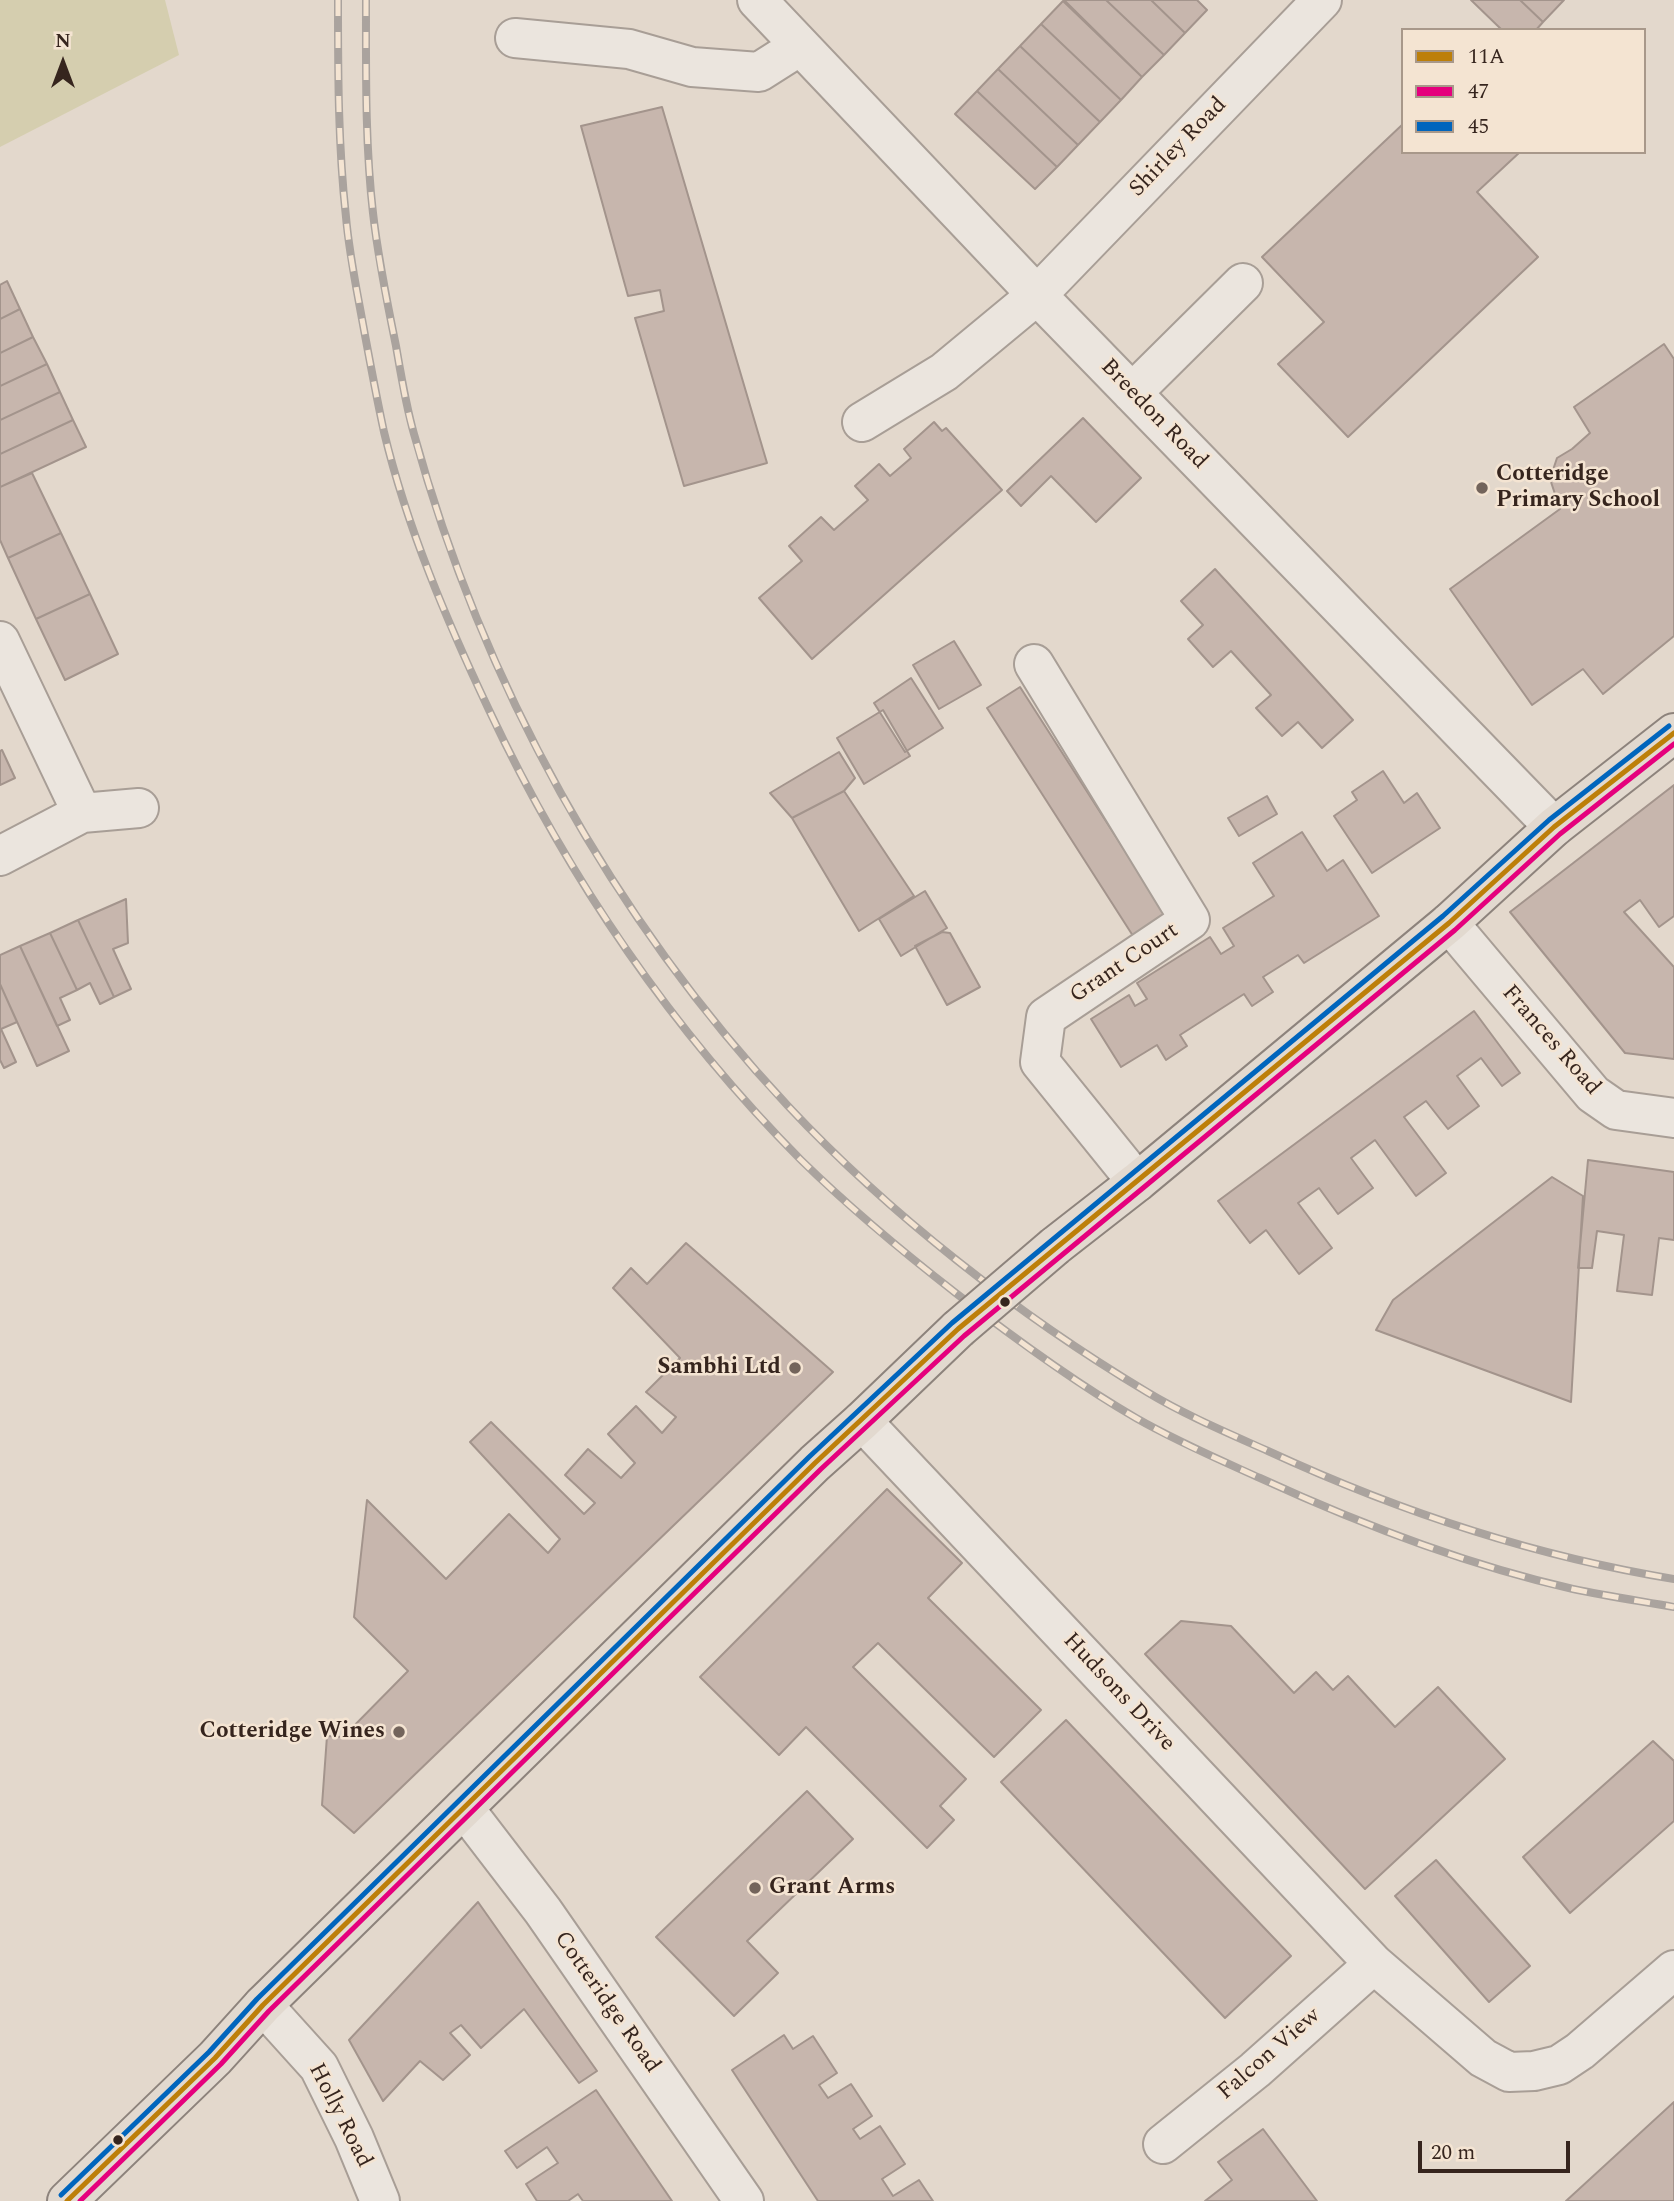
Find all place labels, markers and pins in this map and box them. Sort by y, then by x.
place label: Cotteridge Primary School [1496,461,1660,515]
marker: Cotteridge Primary School [1474,480,1490,496]
unlabelled marker [998,1295,1012,1309]
place label: Sambhi Ltd [657,1354,781,1382]
marker: Sambhi Ltd [787,1360,803,1376]
place label: Cotteridge Wines [200,1718,385,1746]
marker: Cotteridge Wines [391,1724,407,1740]
place label: Grant Arms [769,1874,895,1902]
marker: Grant Arms [747,1880,763,1896]
unlabelled marker [111,2133,125,2147]

